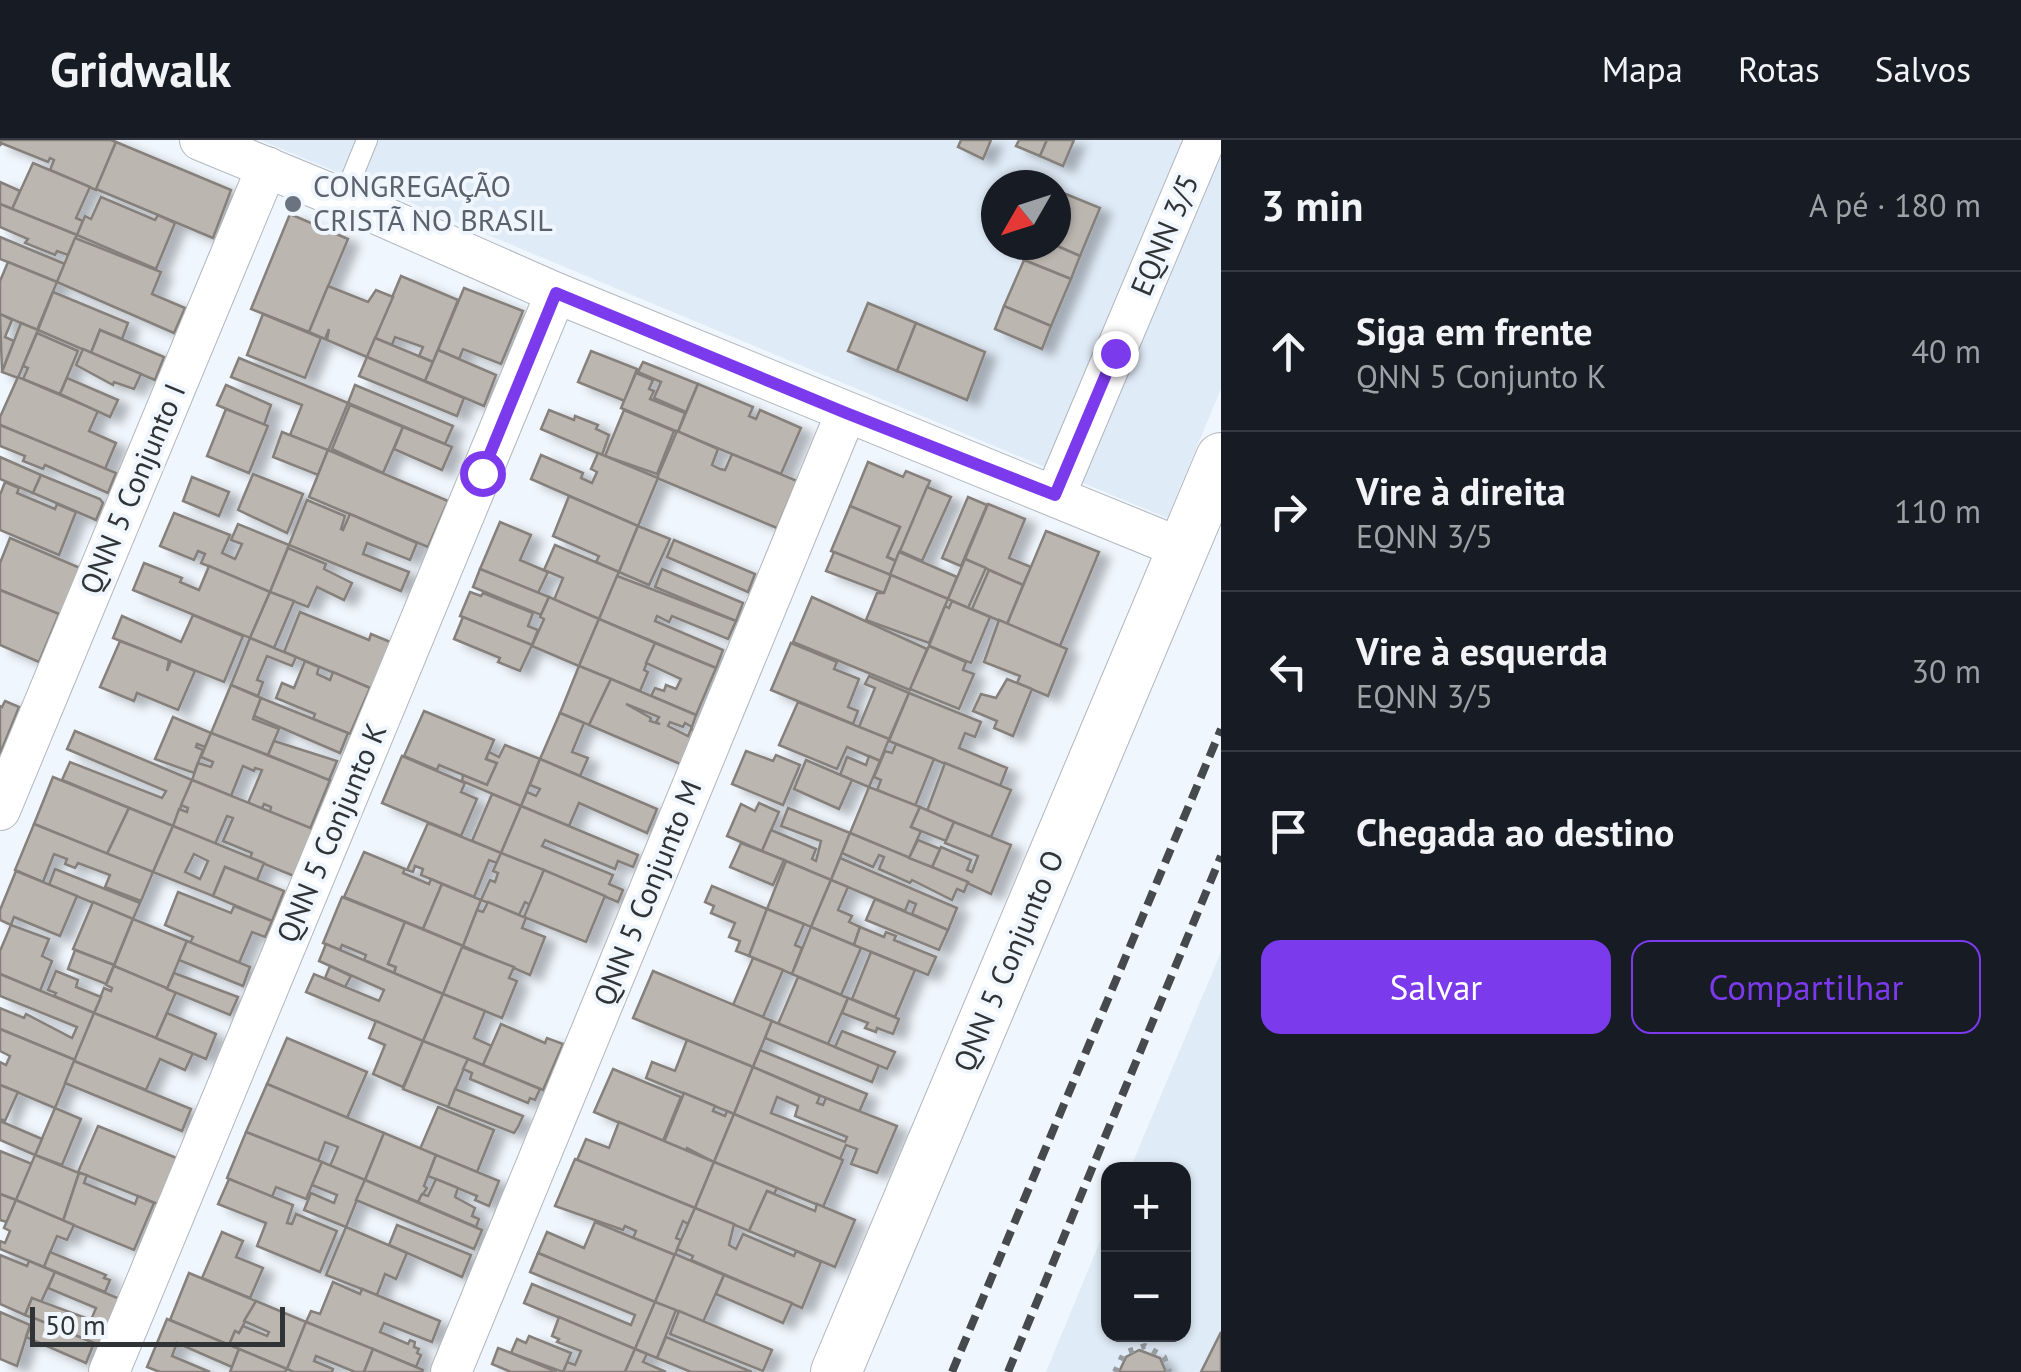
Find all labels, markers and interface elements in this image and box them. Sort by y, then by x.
text: Gridwalk [50,38,231,100]
text: Mapa [1602,46,1683,92]
text: Rotas [1738,46,1820,92]
text: Salvos [1875,46,1971,92]
place label: CONGREGAÇÃO CRISTÃ NO BRASIL [313,166,553,239]
street label: EQNN 3/5 [1121,168,1207,301]
north arrow [981,170,1071,260]
text: 3 min [1261,178,1363,233]
text: A pé · 180 m [1809,184,1981,226]
marker: CONGREGAÇÃO CRISTÃ NO BRASIL [282,193,304,215]
text: Siga em frente [1356,306,1593,355]
icon: ahead [1261,324,1316,379]
text: 40 m [1912,330,1981,372]
route end [1093,331,1139,377]
text: QNN 5 Conjunto K [1356,355,1606,397]
street label: QNN 5 Conjunto I [70,377,194,600]
route start [460,451,506,497]
text: Vire à direita [1356,466,1566,515]
icon: right [1261,484,1316,539]
text: 110 m [1894,490,1981,532]
text: EQNN 3/5 [1356,515,1493,557]
text: Vire à esquerda [1356,626,1608,675]
icon: left [1261,644,1316,699]
text: 30 m [1912,650,1981,692]
text: EQNN 3/5 [1356,675,1493,717]
street label: QNN 5 Conjunto K [267,717,394,948]
street label: QNN 5 Conjunto M [584,774,710,1011]
icon: arrive [1261,804,1316,859]
text: Chegada ao destino [1356,807,1675,856]
street label: QNN 5 Conjunto O [943,844,1072,1077]
button: Salvar [1261,940,1611,1034]
button: Compartilhar [1631,940,1981,1034]
map controls [1101,1162,1191,1342]
button: + [1101,1162,1191,1252]
button: − [1101,1252,1191,1342]
scale bar [30,1302,285,1346]
text: 50 m [45,1306,106,1343]

